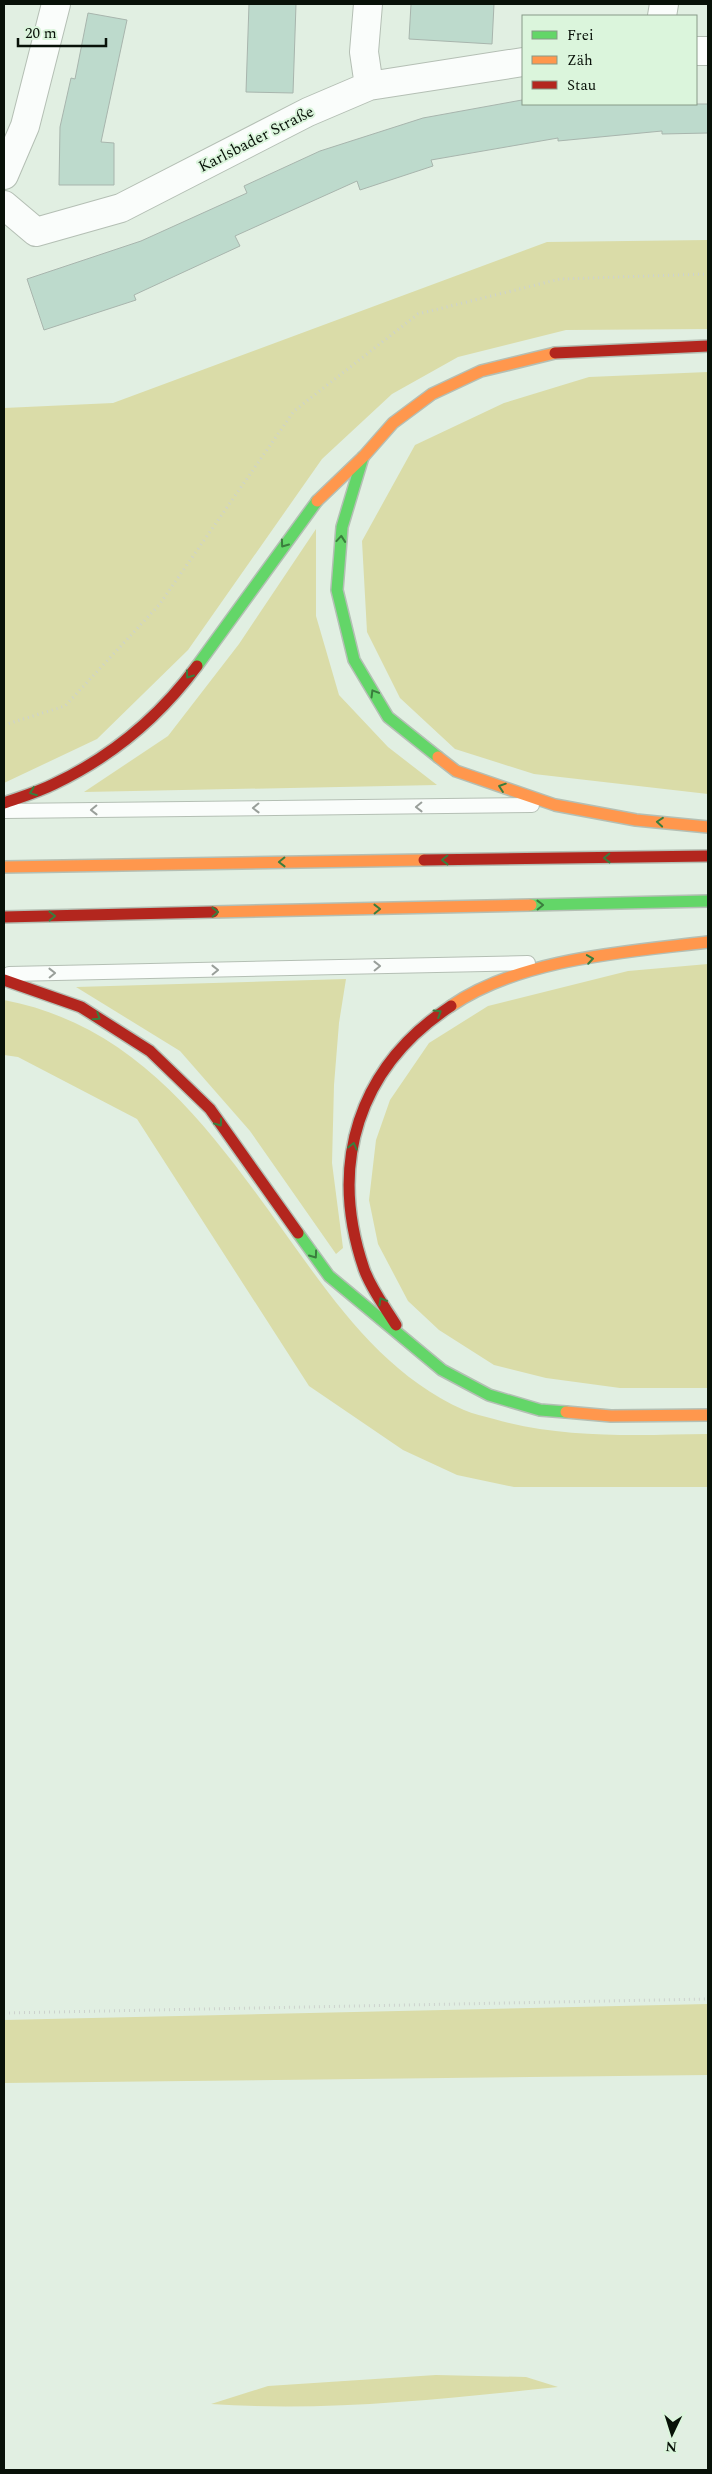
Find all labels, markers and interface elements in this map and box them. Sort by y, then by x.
scale bar [18,15,105,47]
legend [522,15,697,105]
text: 20 m [25,22,57,45]
text: Frei [567,24,594,47]
text: Zäh [567,49,593,72]
text: Stau [567,74,596,97]
street label: Karlsbader Straße [194,99,318,179]
one-way arrow [336,534,347,542]
one-way arrow [281,538,290,547]
one-way arrow [186,669,195,679]
one-way arrow [371,690,381,699]
one-way arrow [498,782,507,792]
one-way arrow [29,786,38,796]
one-way arrow [415,801,423,812]
one-way arrow [252,803,260,814]
one-way arrow [90,805,98,815]
one-way arrow [655,817,663,828]
one-way arrow [603,853,610,863]
one-way arrow [440,855,448,865]
one-way arrow [278,857,286,867]
one-way arrow [536,900,544,910]
one-way arrow [374,903,382,914]
one-way arrow [212,907,219,917]
one-way arrow [49,911,57,921]
one-way arrow [585,954,594,964]
one-way arrow [374,961,382,972]
one-way arrow [211,964,219,975]
one-way arrow [49,968,57,978]
one-way arrow [433,1010,442,1020]
one-way arrow [92,1011,101,1021]
one-way arrow [213,1117,222,1127]
one-way arrow [347,1142,357,1150]
one-way arrow [308,1249,317,1259]
one-way arrow [379,1297,389,1306]
north arrow [647,2409,697,2459]
text: N [665,2436,678,2457]

